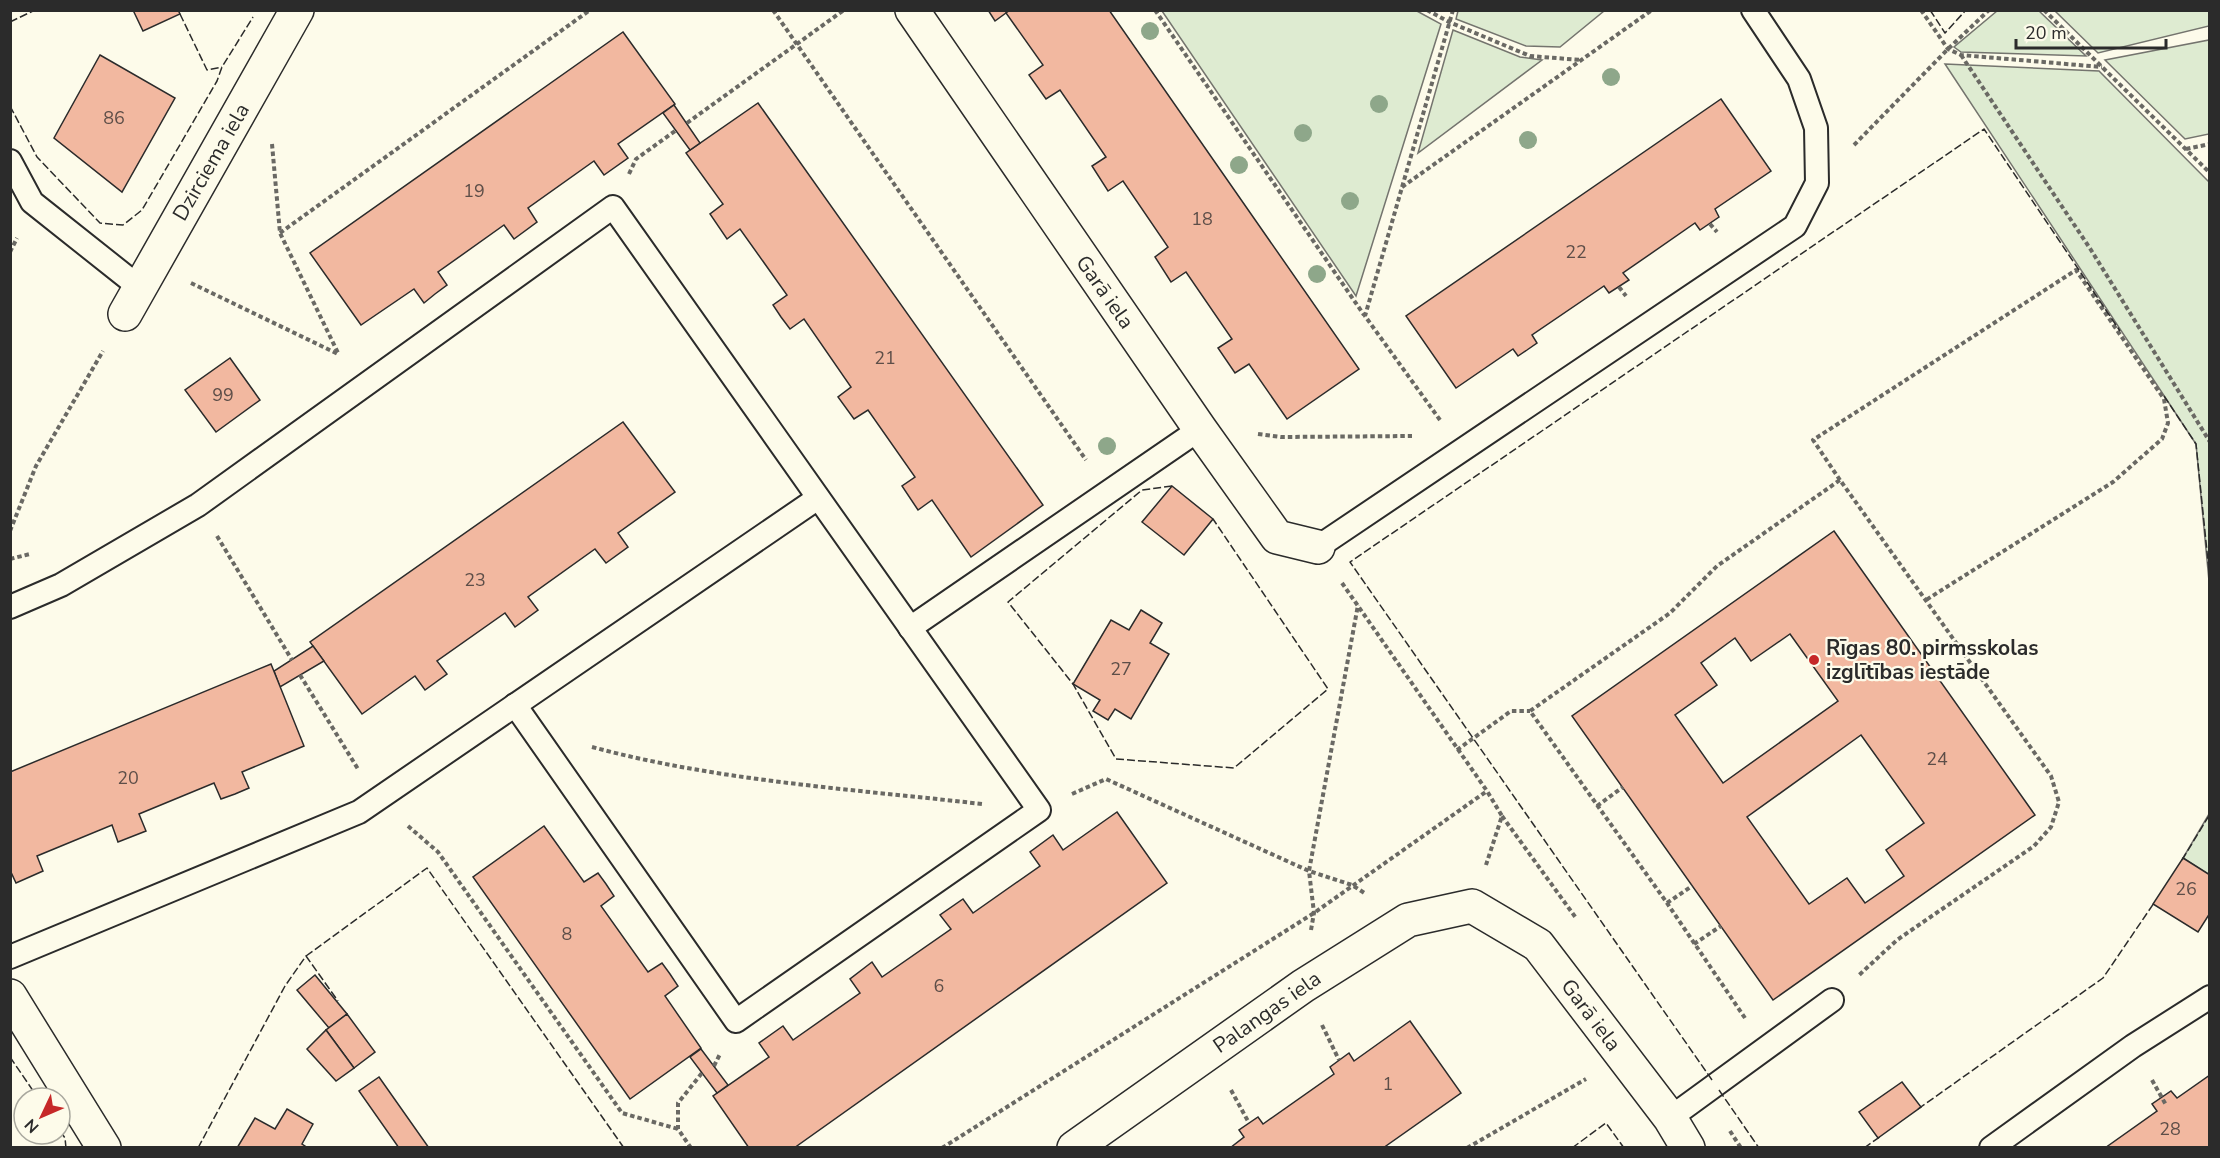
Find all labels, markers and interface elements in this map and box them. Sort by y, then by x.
scale bar [2016,12,2166,50]
text: 20 m [2025,21,2067,45]
street label: Dzirciema iela [166,98,256,226]
house number: 86 [103,106,125,130]
house number: 19 [463,179,485,203]
house number: 18 [1191,207,1213,231]
house number: 22 [1565,240,1587,264]
street label: Garā iela [1070,250,1140,334]
house number: 21 [874,346,896,370]
house number: 99 [212,383,234,407]
house number: 23 [464,568,486,592]
place label: Rīgas 80. pirmsskolas izglītības iestāde [1826,634,2039,686]
marker: Rīgas 80. pirmsskolas izglītības iestāde [1807,653,1821,667]
house number: 27 [1110,657,1132,681]
house number: 24 [1926,747,1948,771]
house number: 20 [117,766,139,790]
house number: 26 [2175,877,2197,901]
house number: 8 [562,922,572,946]
street label: Palangas iela [1208,965,1326,1059]
street label: Garā iela [1555,973,1627,1057]
house number: 6 [934,974,944,998]
house number: 1 [1383,1072,1393,1096]
north arrow [12,1086,72,1146]
text: N [20,1114,44,1138]
house number: 28 [2159,1117,2181,1141]

